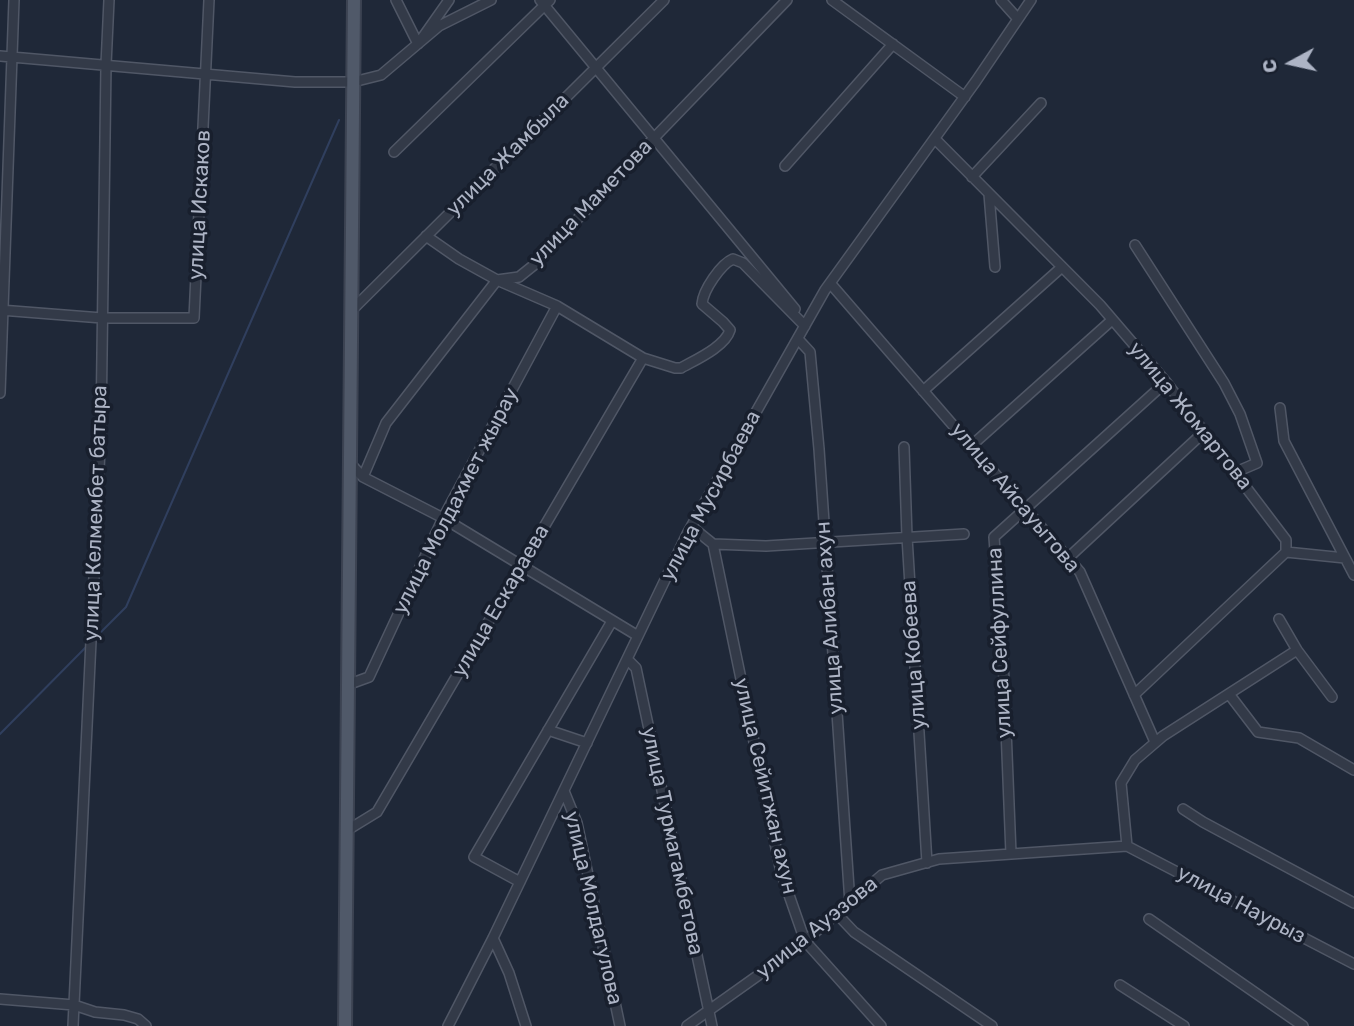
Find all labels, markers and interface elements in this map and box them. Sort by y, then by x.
north arrow [1256,28,1326,98]
text: С [1257,58,1282,74]
street label: улица Жамбыла [441,88,575,222]
street label: улица Искаков [183,129,217,281]
street label: улица Маметова [524,135,658,271]
street label: улица Жомартова [1123,337,1257,495]
street label: улица Молдахмет жырау [388,383,524,619]
street label: улица Келмембет батыра [79,385,113,641]
street label: улица Мусирбаева [655,407,767,585]
street label: улица Айсауытова [945,418,1085,578]
street label: улица Ескараева [447,520,555,682]
street label: улица Алибан ахун [811,521,849,715]
street label: улица Сейфуллина [982,547,1018,739]
street label: улица Кобеева [896,580,932,730]
street label: улица Сейитжан ахун [728,675,802,897]
street label: улица Турмагамбетова [635,725,709,957]
street label: улица Молдагулова [558,809,628,1007]
street label: улица Наурыз [1172,861,1310,949]
street label: улица Ауэзова [751,871,883,985]

